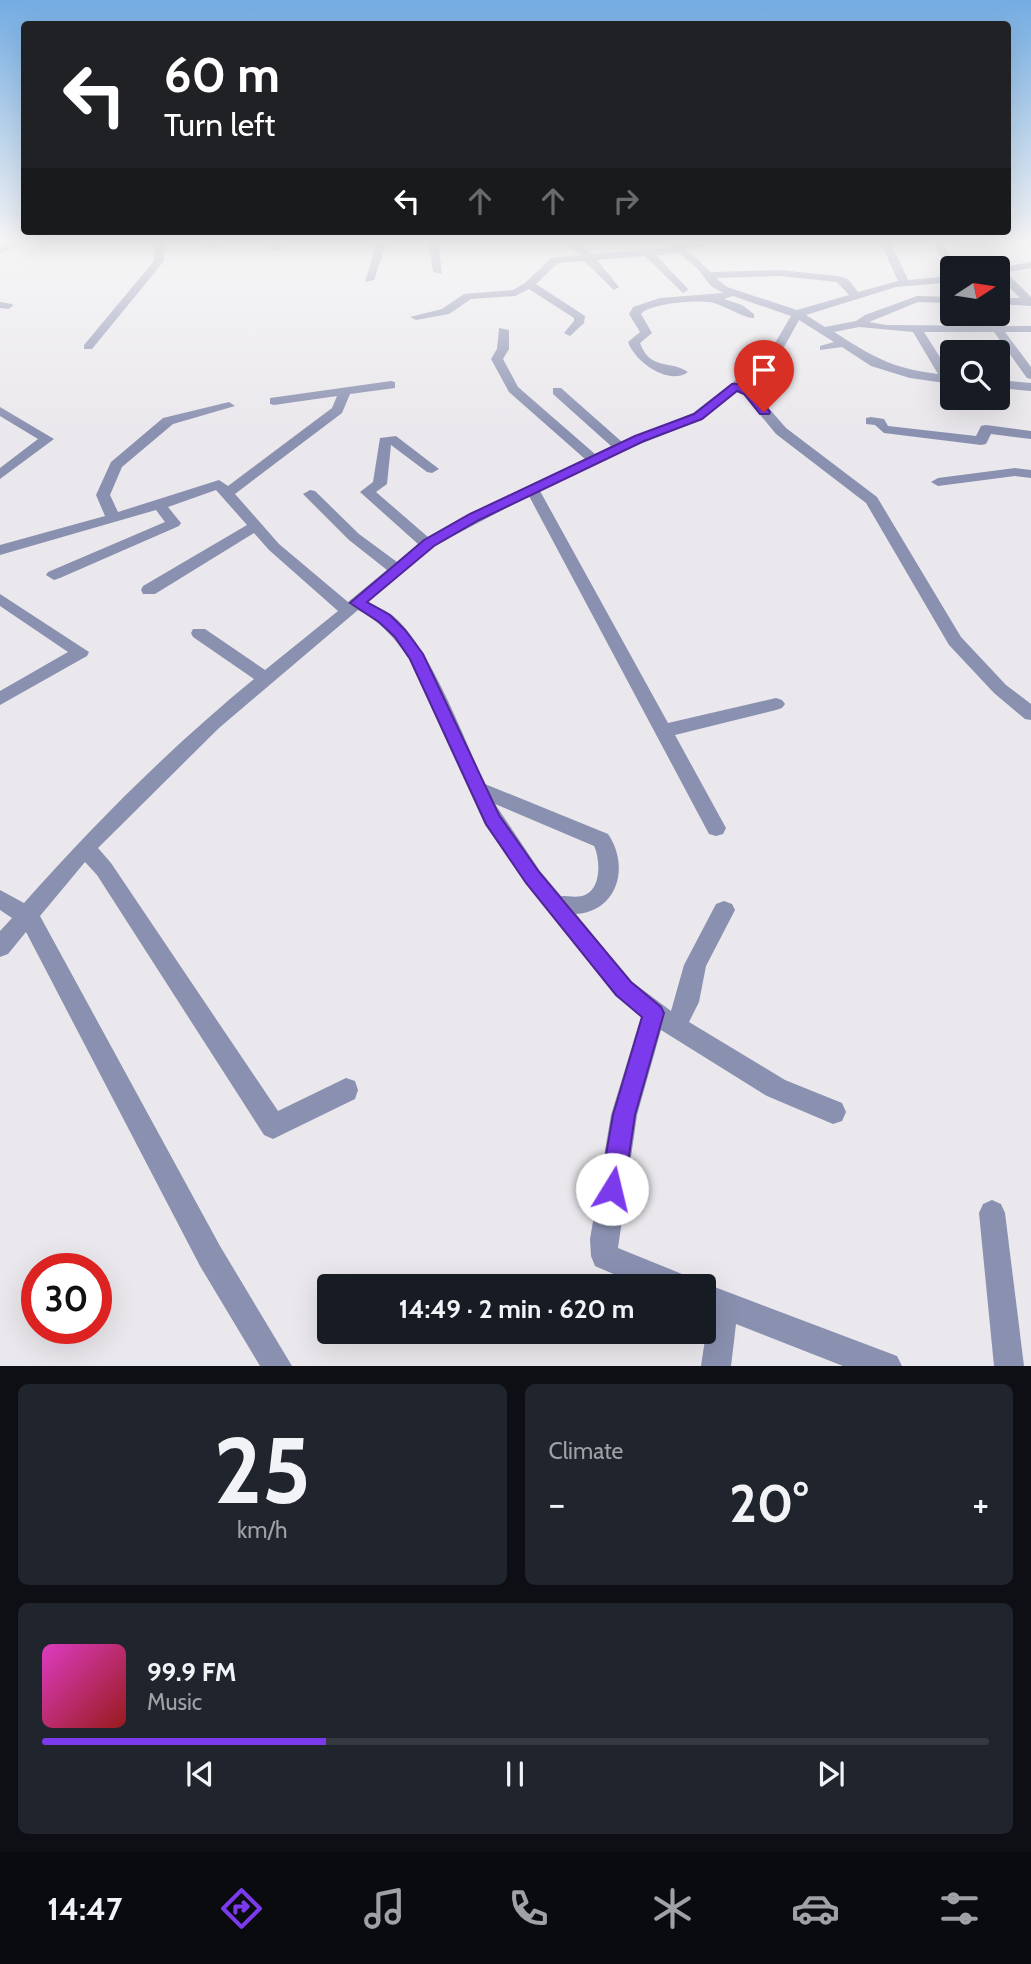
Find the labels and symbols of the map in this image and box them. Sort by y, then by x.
north arrow [940,256,1010,326]
pin [734,340,794,412]
position arrow [575,1152,649,1226]
speed limit sign: 30 [21,1253,112,1344]

